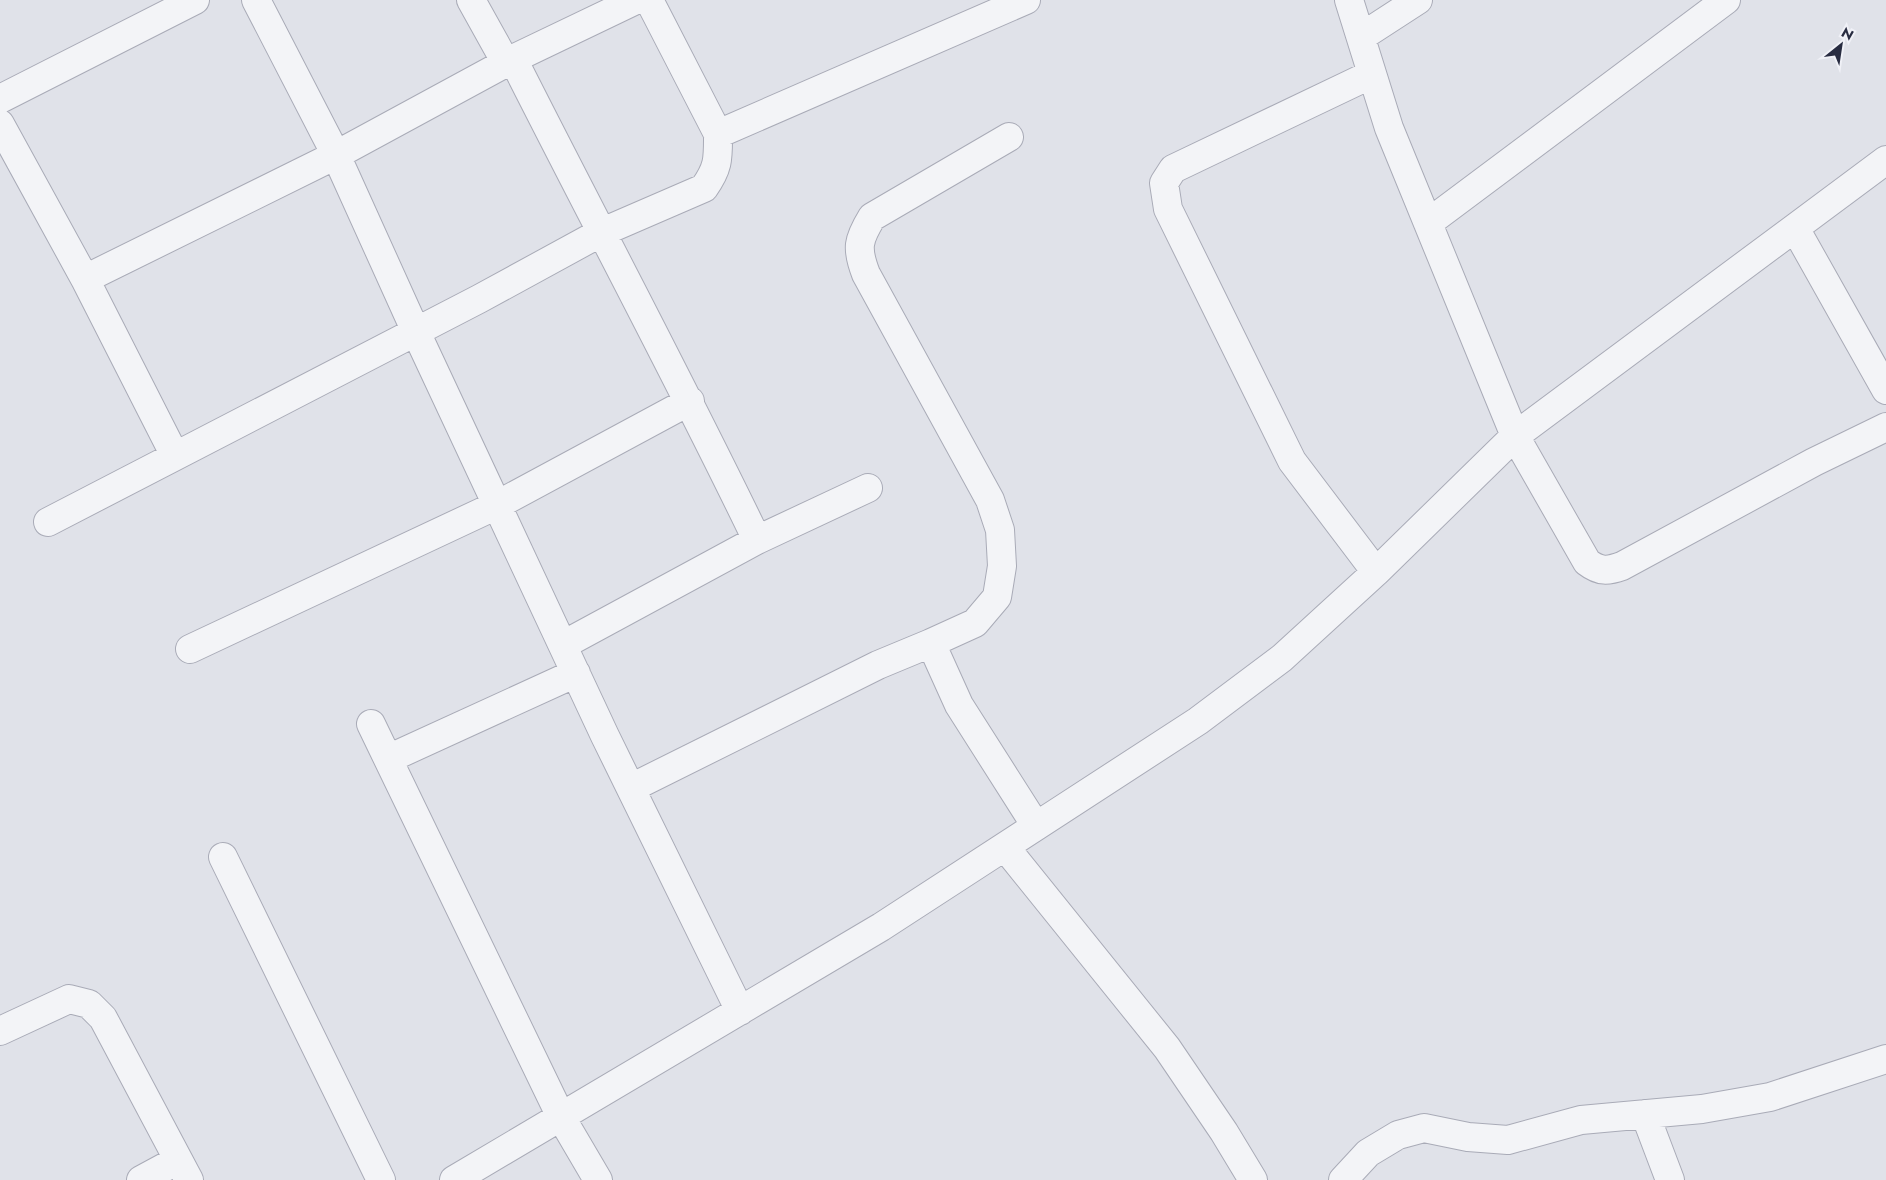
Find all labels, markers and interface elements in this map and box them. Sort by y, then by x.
north arrow [1816,20,1866,70]
text: N [1838,22,1857,45]

